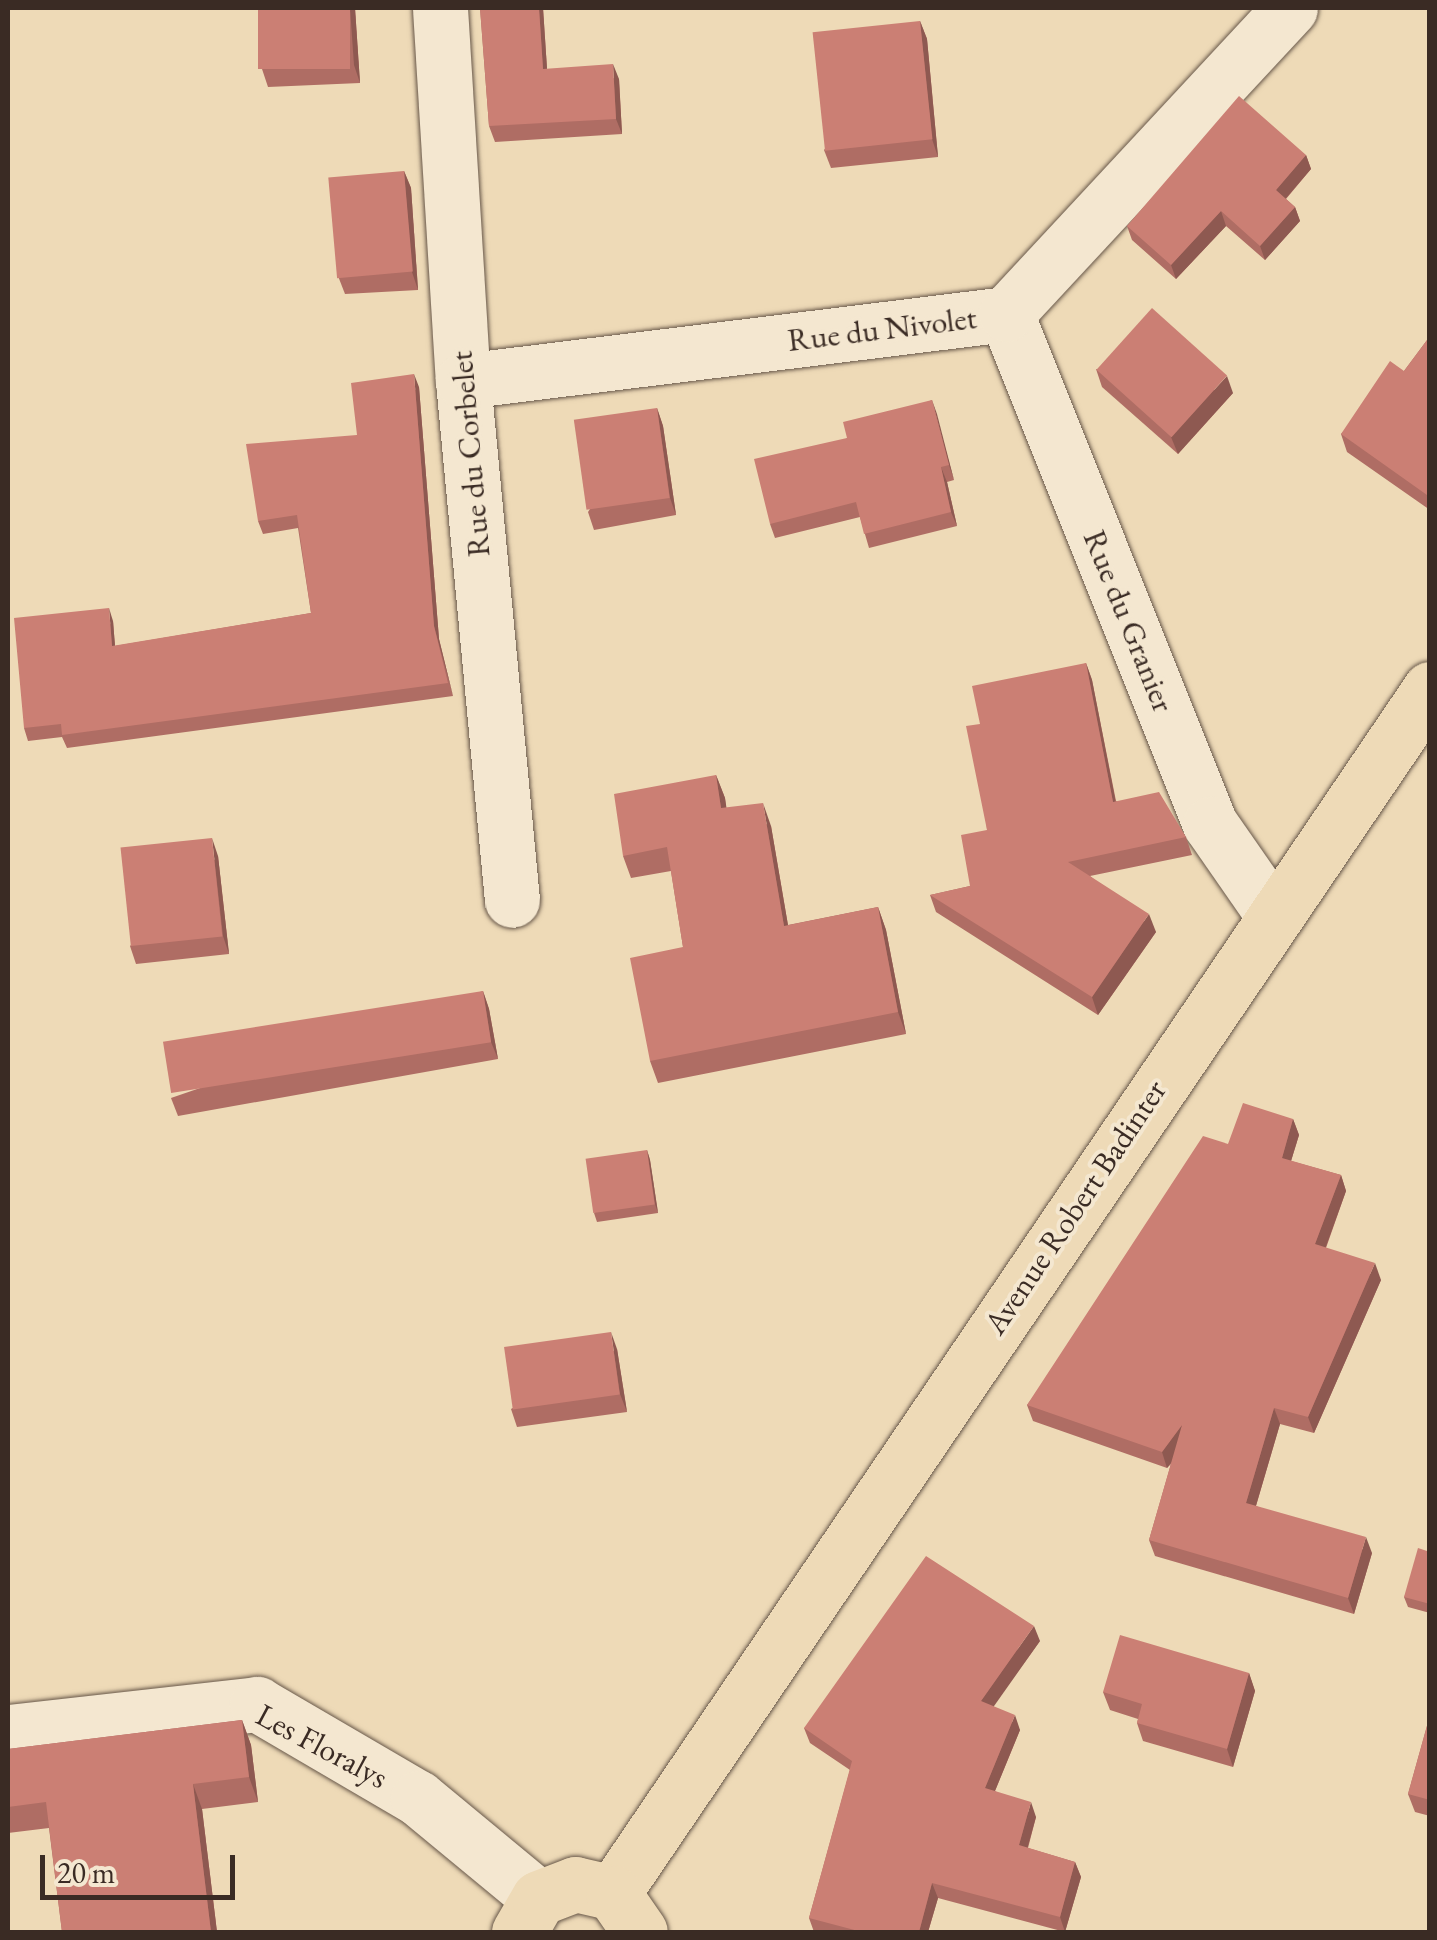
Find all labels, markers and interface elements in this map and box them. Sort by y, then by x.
street label: Rue du Nivolet [785,298,979,360]
street label: Rue du Corbelet [442,350,498,558]
street label: Rue du Granier [1075,524,1183,718]
street label: Avenue Robert Badinter [976,1072,1174,1342]
street label: Les Floralys [250,1695,394,1797]
scale bar [45,1835,240,1897]
text: 20 m [57,1853,115,1892]

